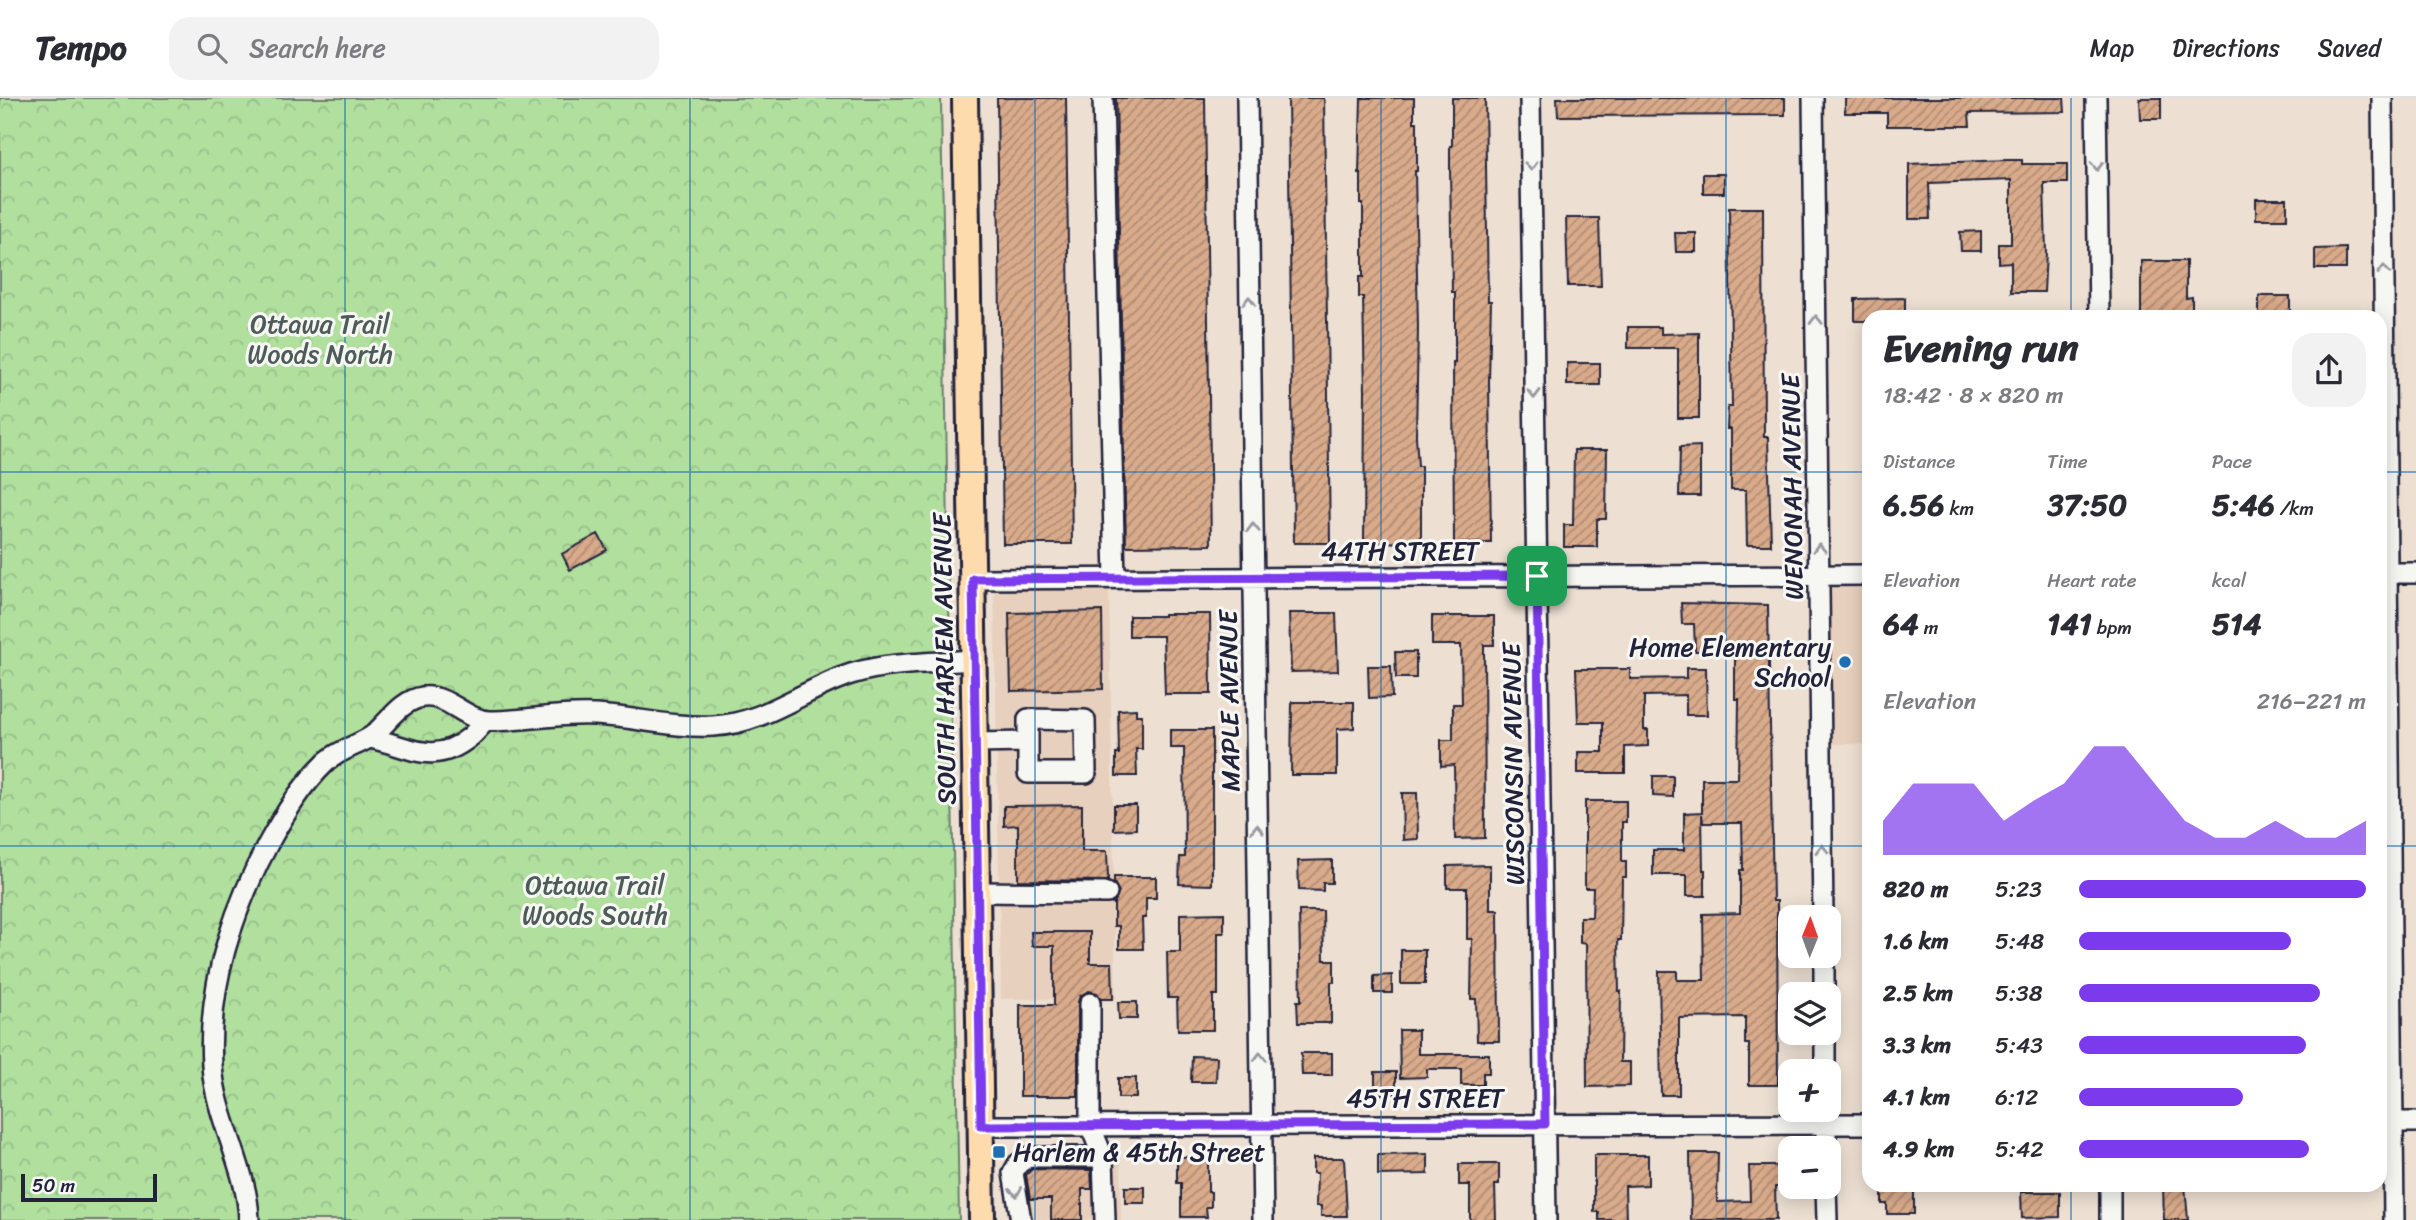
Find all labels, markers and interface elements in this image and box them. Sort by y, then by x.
search box [169,17,659,80]
text: Tempo [35,19,127,77]
text: Search here [249,25,386,71]
text: Map [2090,27,2134,69]
text: Directions [2172,27,2280,69]
text: Saved [2318,27,2381,69]
icon: search [193,29,231,67]
one-way arrow [1523,161,1539,172]
one-way arrow [2089,161,2105,172]
one-way arrow [2376,264,2392,274]
one-way arrow [1242,295,1257,306]
park label: Ottawa Trail Woods North [247,301,393,377]
one-way arrow [1808,315,1824,325]
text: Evening run [1883,315,2079,382]
button: share [2292,333,2366,407]
street label: WENONAH AVENUE [1767,372,1817,600]
text: 18:42 · 8 × 820 m [1883,375,2063,416]
one-way arrow [1527,388,1542,399]
text: Distance [1883,445,1955,478]
text: Time [2047,445,2088,478]
text: Pace [2212,445,2252,478]
text: 6.56 [1883,478,1944,532]
text: 37:50 [2047,478,2127,532]
text: 5:46 [2212,478,2275,532]
text: km [1944,492,1974,525]
text: /km [2275,492,2314,525]
street label: SOUTH HARLEM AVENUE [918,511,970,805]
one-way arrow [1245,523,1261,533]
street label: 44TH STREET [1321,528,1481,574]
one-way arrow [1811,542,1827,553]
pin [1507,546,1567,606]
icon: arrive [1518,557,1556,595]
text: Elevation [1883,564,1960,597]
text: Heart rate [2047,564,2137,597]
text: kcal [2212,564,2246,597]
text: 64 [1883,597,1919,651]
text: 141 [2047,597,2092,651]
text: 514 [2212,597,2262,651]
street label: MAPLE AVENUE [1204,608,1254,792]
text: m [1919,611,1938,644]
text: bpm [2092,611,2132,644]
place label: Home Elementary School [1629,624,1832,700]
street label: WISCONSIN AVENUE [1488,641,1538,886]
marker: Home Elementary School [1837,654,1853,670]
text: Elevation [1883,681,1976,722]
text: 216–221 m [2257,681,2366,722]
one-way arrow [1249,824,1265,834]
one-way arrow [1815,843,1830,854]
park label: Ottawa Trail Woods South [522,862,668,938]
text: 820 m [1883,869,1948,910]
text: 5:23 [1995,869,2042,910]
north arrow [1778,905,1841,968]
map controls [1778,905,1841,1199]
text: 1.6 km [1883,921,1949,962]
text: 5:48 [1995,921,2044,962]
text: 2.5 km [1883,973,1953,1014]
text: 5:38 [1995,973,2043,1014]
button: layers [1778,982,1841,1045]
text: 3.3 km [1883,1025,1951,1066]
text: 5:43 [1995,1025,2043,1066]
one-way arrow [1253,1051,1268,1062]
button: + [1778,1059,1841,1122]
street label: 45TH STREET [1346,1075,1506,1121]
text: 4.1 km [1883,1077,1950,1118]
text: 6:12 [1995,1077,2038,1118]
place label: Harlem & 45th Street [1013,1129,1265,1175]
text: 4.9 km [1883,1129,1954,1170]
text: 5:42 [1995,1129,2044,1170]
button: − [1778,1136,1841,1199]
marker: Harlem & 45th Street [991,1144,1007,1160]
text: 50 m [32,1169,75,1202]
scale bar [21,1171,158,1203]
one-way arrow [1008,1186,1023,1198]

